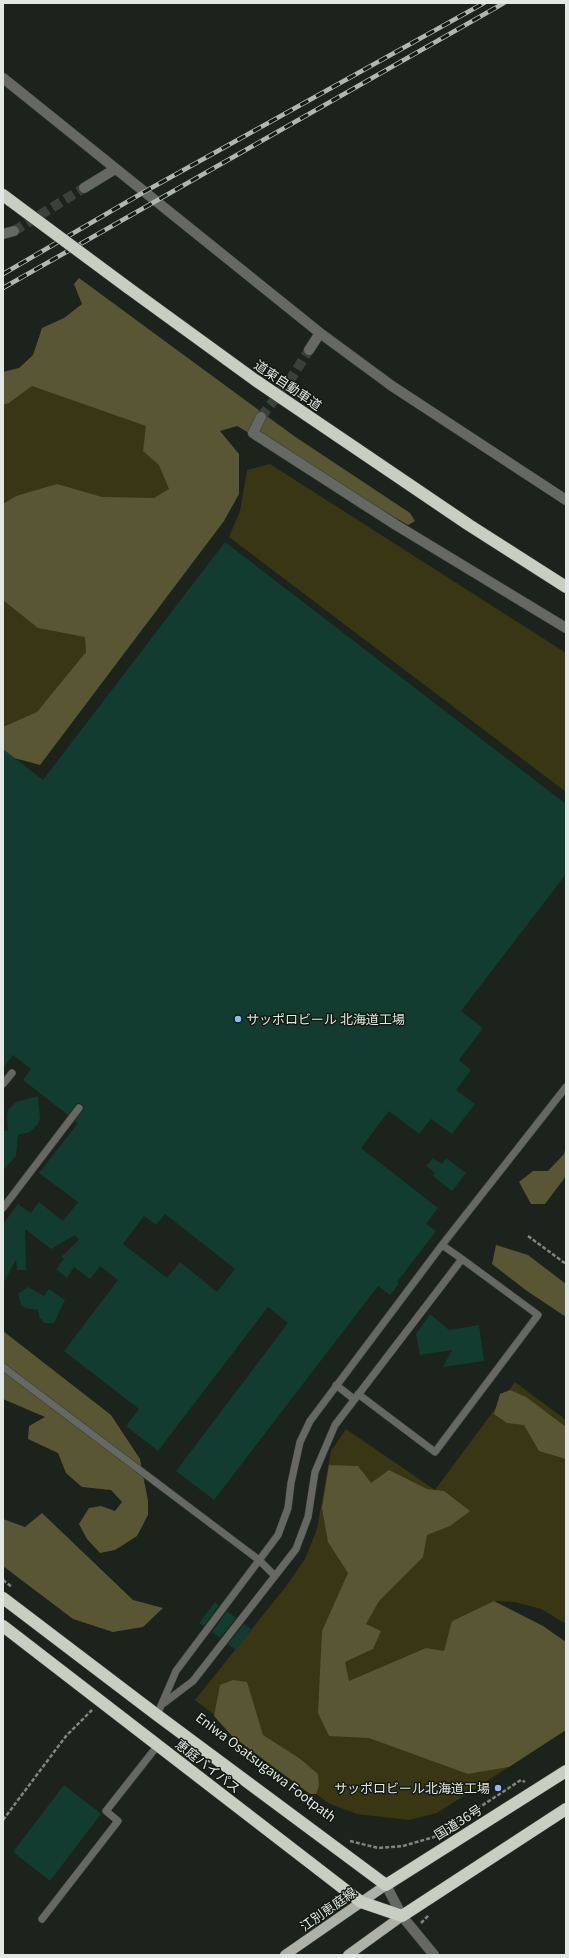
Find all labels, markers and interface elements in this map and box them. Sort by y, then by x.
street label: 道東自動車道 [251,357,325,413]
place label: サッポロビール 北海道工場 [246,1011,405,1027]
marker: サッポロビール 北海道工場 [233,1014,243,1024]
street label: Eniwa Osatsugawa Footpath [193,1709,339,1825]
street label: 恵庭バイパス [172,1736,244,1796]
place label: サッポロビール北海道工場 [334,1780,490,1796]
marker: サッポロビール北海道工場 [493,1783,503,1793]
street label: 国道36号 [431,1801,485,1843]
street label: 江別恵庭線 [297,1884,359,1934]

